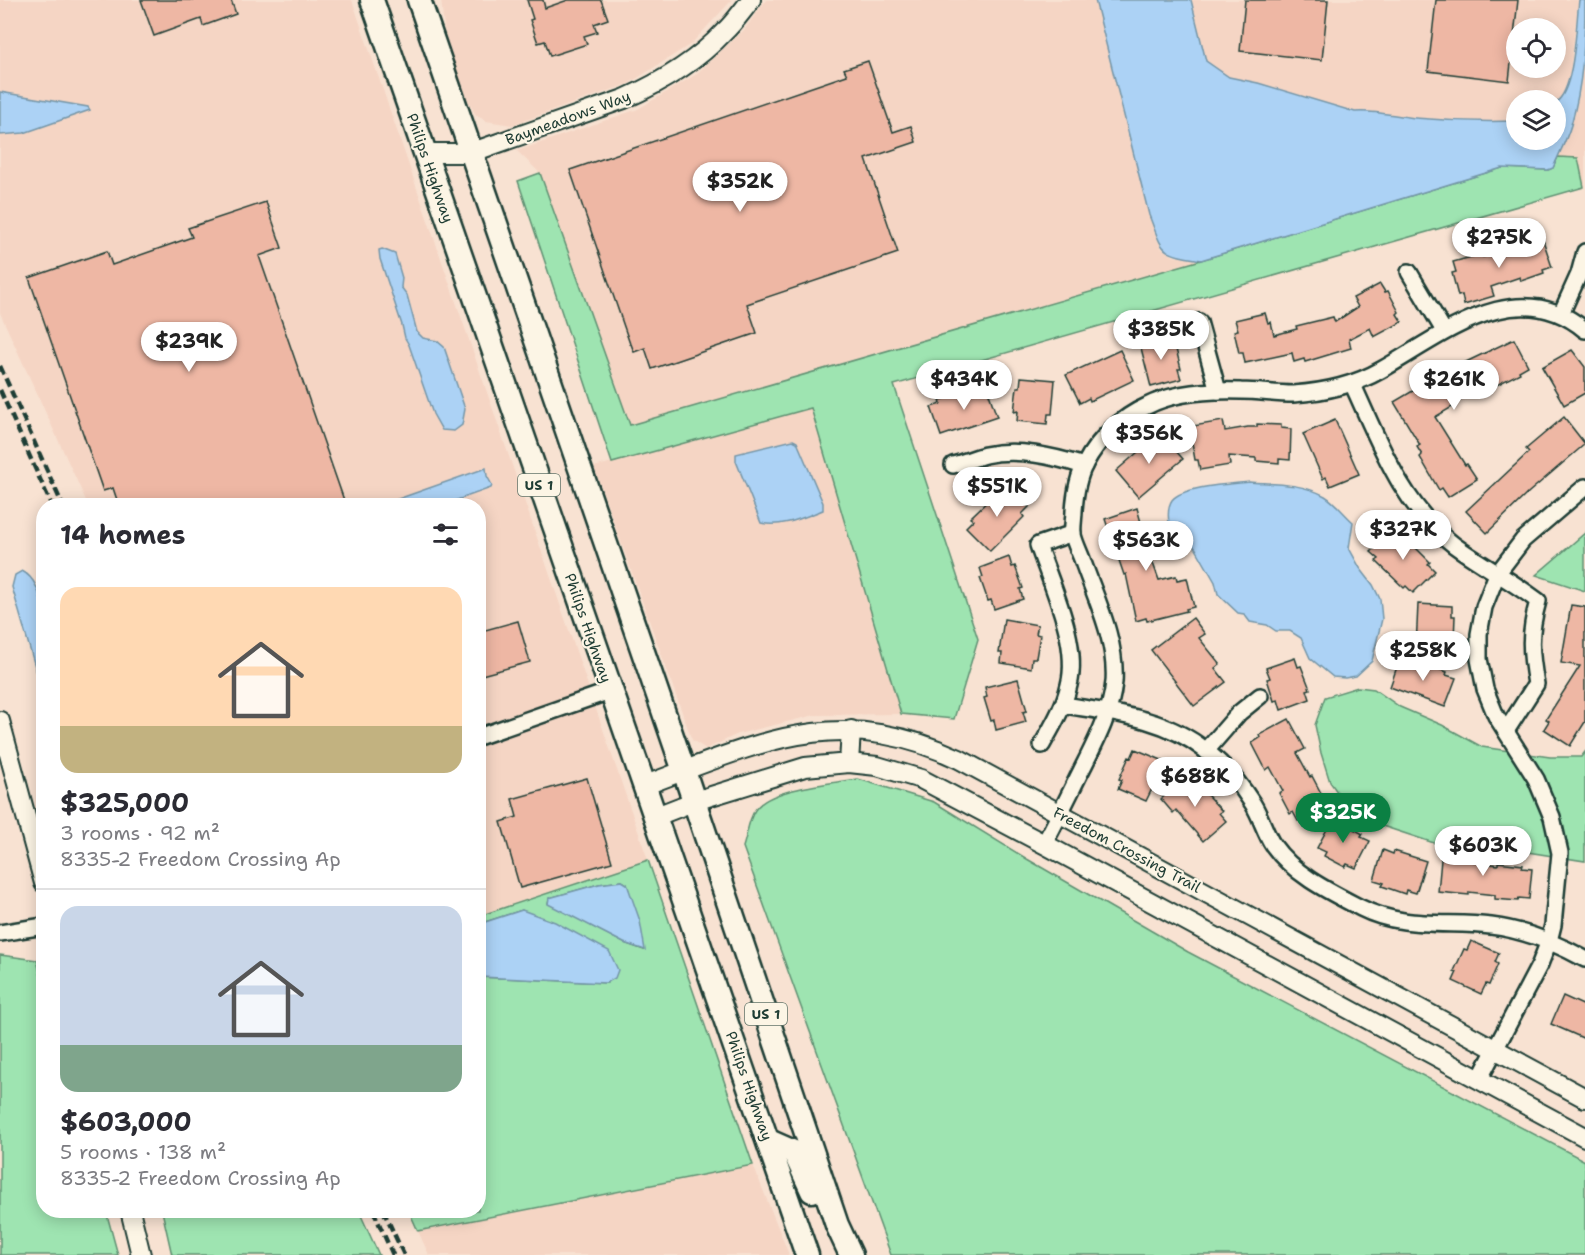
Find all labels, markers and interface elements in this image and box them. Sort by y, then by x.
map controls [1506,18,1566,150]
button: locate [1506,18,1566,78]
street label: Baymeadows Way [503,86,633,150]
button: layers [1506,90,1566,150]
street label: Philips Highway [402,111,458,225]
pin: $352K [698,162,782,213]
text: $352K [707,168,773,194]
pin: $275K [1457,218,1541,269]
text: $275K [1466,224,1532,250]
pin: $385K [1119,310,1203,361]
text: $385K [1127,316,1195,342]
pin: $239K [147,322,231,373]
text: $239K [155,328,223,354]
pin: $434K [922,360,1006,411]
pin: $261K [1412,360,1496,411]
text: $434K [930,366,998,392]
text: $261K [1423,366,1485,392]
pin: $356K [1107,414,1191,465]
text: $356K [1115,420,1183,446]
pin: $551K [955,467,1039,518]
text: $551K [967,473,1027,499]
road number: US 1 [518,474,560,496]
pin: $327K [1361,510,1445,561]
text: $327K [1369,516,1437,542]
text: 14 homes [60,517,186,552]
icon: filters [429,518,462,551]
pin: $563K [1104,521,1188,572]
text: $563K [1112,527,1180,553]
street label: Philips Highway [560,571,616,685]
icon: home [207,626,315,734]
pin: $258K [1381,631,1465,682]
text: $258K [1389,637,1457,663]
pin: $688K [1153,757,1237,808]
text: $688K [1160,763,1230,789]
text: $325,000 [60,785,189,820]
pin: $325K [1301,793,1385,844]
text: $325K [1310,799,1376,825]
street label: Freedom Crossing Trail [1050,803,1205,898]
text: 3 rooms · 92 m² [60,820,220,846]
pin: $603K [1441,826,1525,877]
text: $603K [1449,832,1517,858]
text: 8335-2 Freedom Crossing Ap [60,846,341,872]
icon: home [207,945,315,1053]
road number: US 1 [745,1003,787,1025]
street label: Philips Highway [721,1029,777,1143]
text: $603,000 [60,1104,192,1139]
text: 5 rooms · 138 m² [60,1139,226,1165]
text: 8335-2 Freedom Crossing Ap [60,1165,341,1191]

